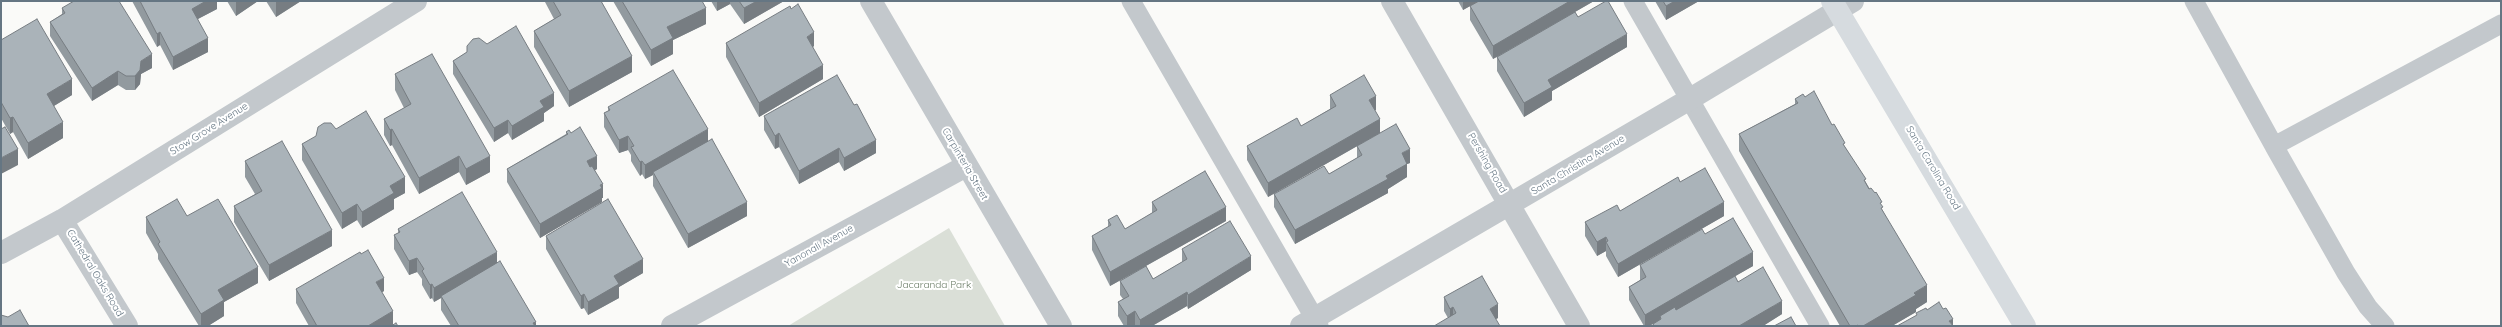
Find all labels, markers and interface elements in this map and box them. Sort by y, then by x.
street label: Stow Grove Avenue [168,100,250,158]
street label: Santa Carolina Road [1903,124,1963,212]
street label: Carpinteria Street [939,126,991,202]
street label: Pershing Road [1465,131,1509,195]
street label: Santa Christina Avenue [1529,132,1627,198]
street label: Yanonali Avenue [783,222,855,270]
street label: Cathedral Oaks Road [64,227,126,319]
park label: Jacaranda Park [897,279,971,291]

